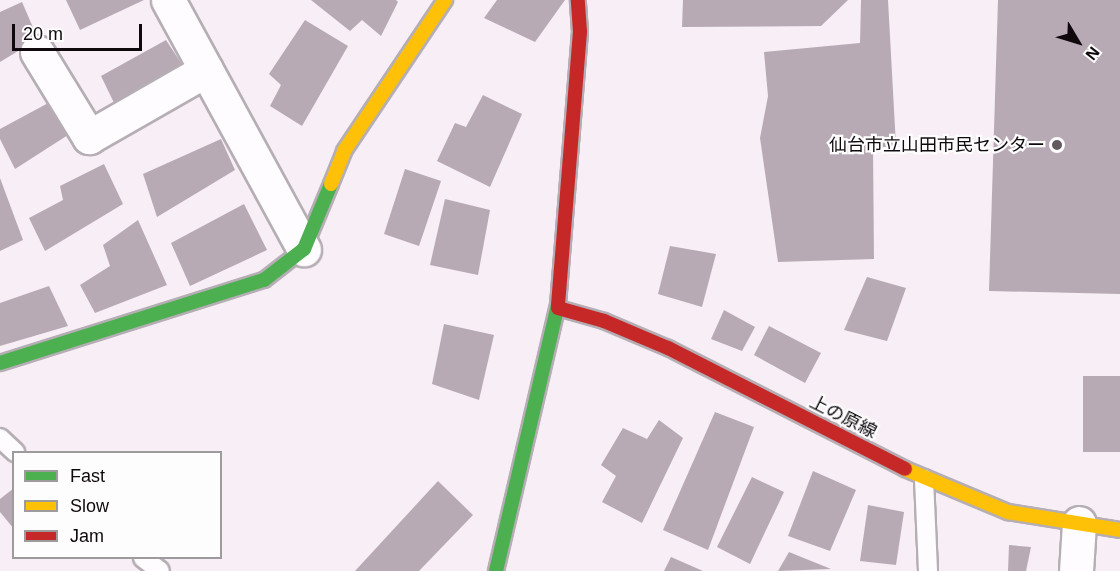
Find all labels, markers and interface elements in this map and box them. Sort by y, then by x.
scale bar [15,12,146,50]
north arrow [1048,12,1108,72]
text: 20 m [23,24,63,44]
text: N [1082,44,1103,63]
place label: 仙台市立山田市民センター [829,134,1045,156]
marker: 仙台市立山田市民センター [1050,138,1064,152]
street label: 上の原線 [806,391,880,443]
legend [12,451,222,559]
text: Fast [70,466,105,486]
text: Slow [70,496,109,516]
text: Jam [70,526,104,546]

